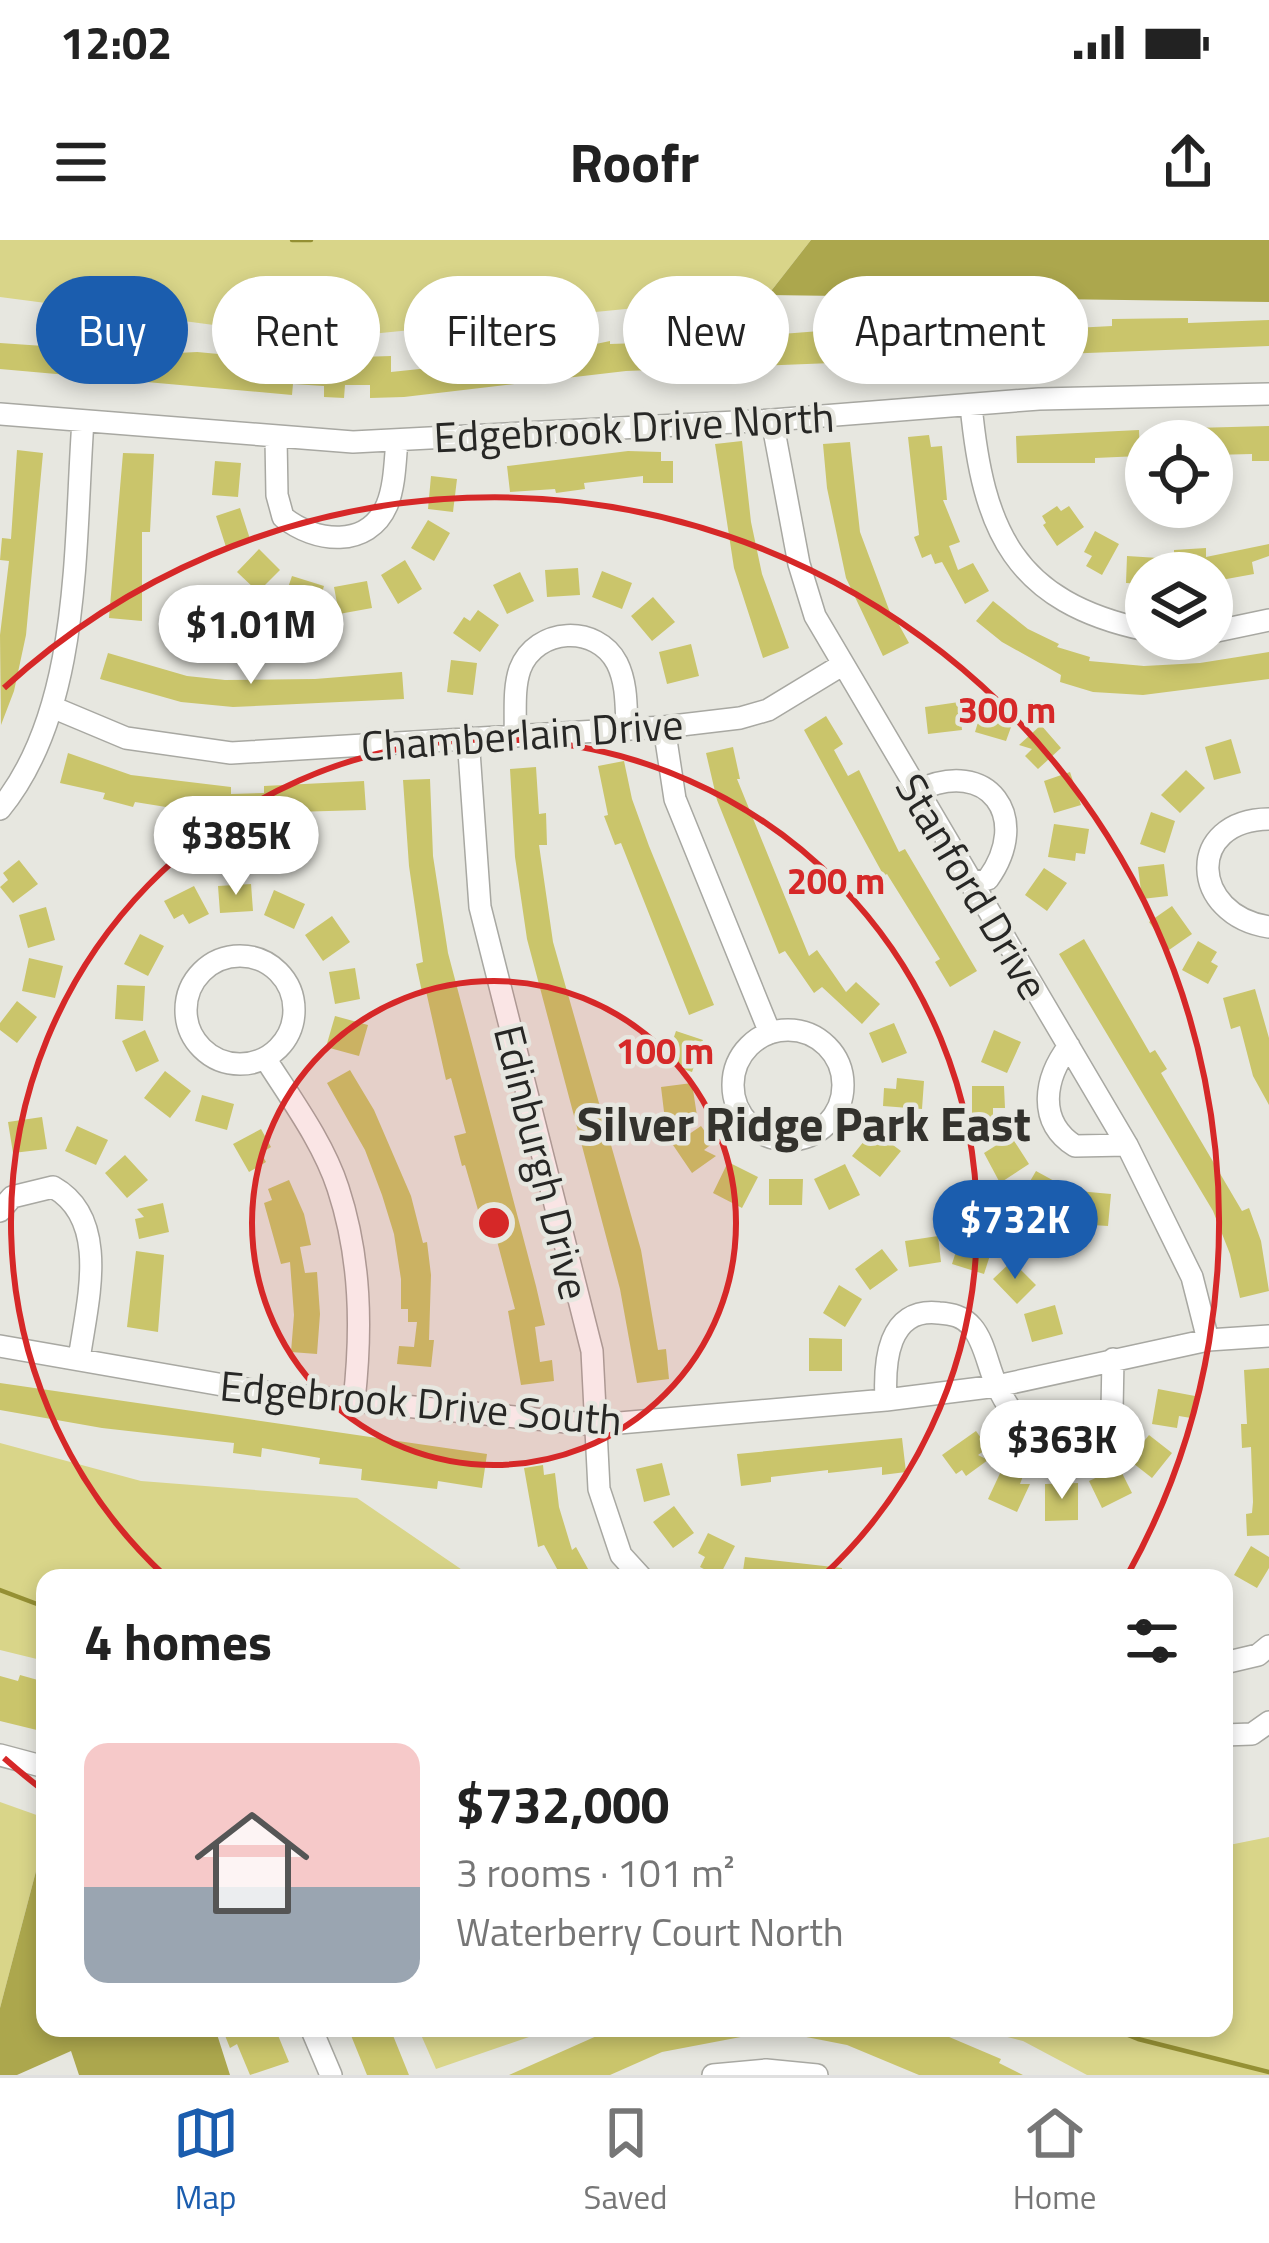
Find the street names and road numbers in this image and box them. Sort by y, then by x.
street label: Edgebrook Drive North [432,384,836,468]
street label: Chamberlain Drive [359,691,685,777]
street label: Stanford Drive [880,761,1066,1011]
street label: Edinburgh Drive [478,1018,608,1306]
street label: Edgebrook Drive South [217,1353,625,1451]

